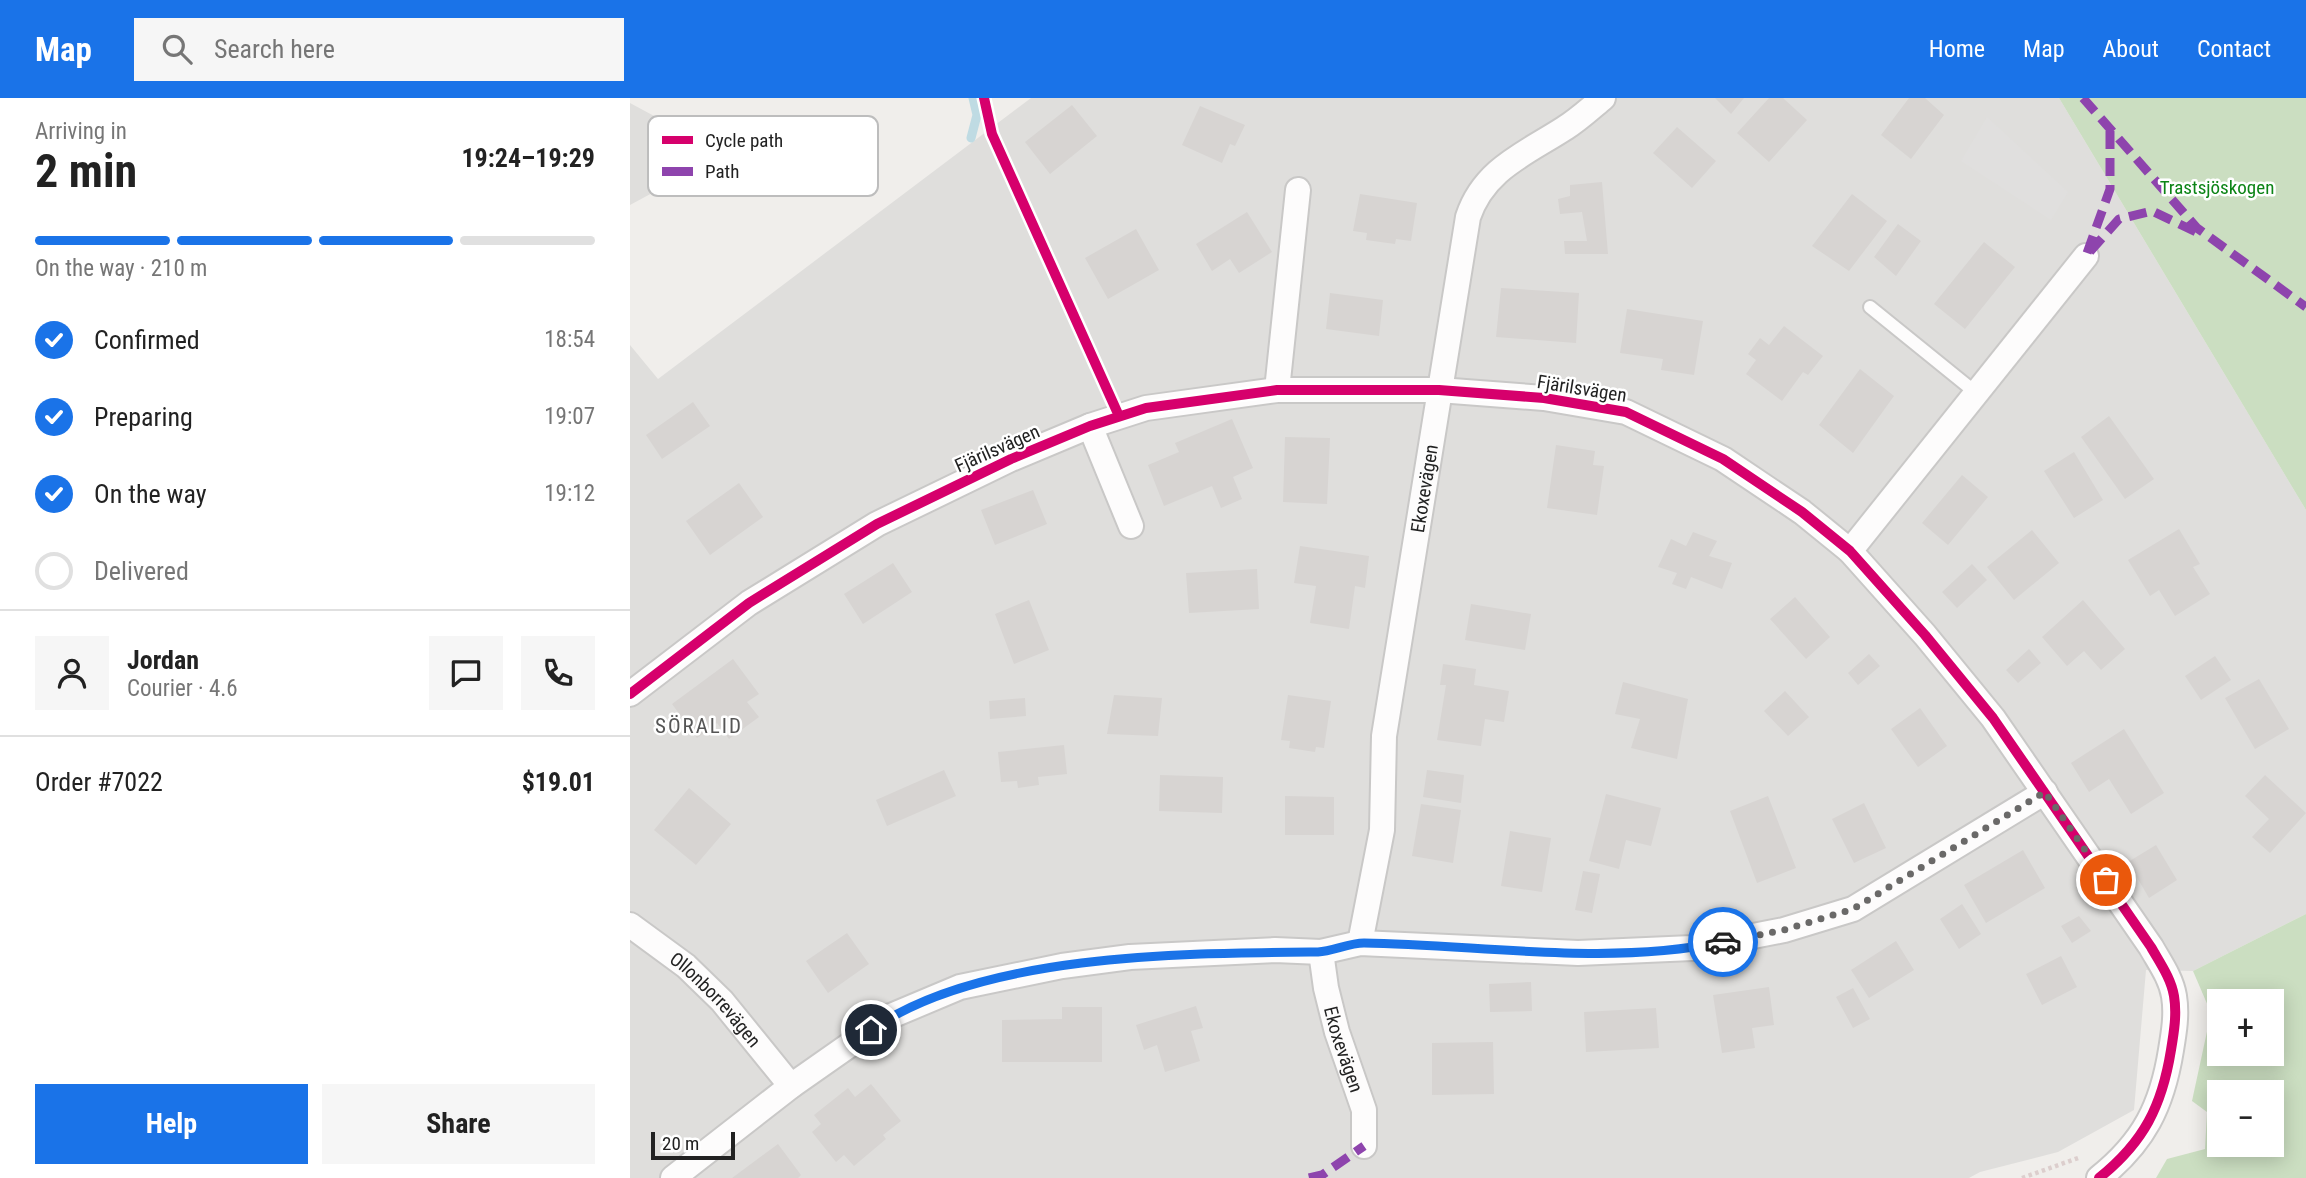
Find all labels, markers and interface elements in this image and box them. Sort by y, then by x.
search box [134,18,624,81]
text: Map [35,30,92,69]
icon: search [158,30,196,68]
text: Search here [214,34,335,64]
text: Home [1929,35,1985,63]
text: Map [2023,35,2065,63]
text: About [2103,35,2159,63]
text: Contact [2197,35,2271,63]
legend [648,116,878,196]
text: Arriving in [35,118,127,145]
text: Cycle path [705,129,783,152]
text: 19:24–19:29 [461,143,595,173]
text: 2 min [35,144,137,198]
text: Path [705,160,739,183]
park label: Trastsjöskogen [2160,176,2274,199]
text: On the way · 210 m [35,255,207,282]
icon: check [35,321,73,359]
text: Confirmed [94,325,200,355]
text: 18:54 [544,326,595,353]
street label: Fjärilsvägen [1536,370,1628,407]
icon: check [35,398,73,436]
text: Preparing [94,402,193,432]
text: 19:07 [544,403,595,430]
street label: Fjärilsvägen [951,420,1043,477]
street label: Ekoxevägen [1406,443,1443,534]
icon: check [35,475,73,513]
text: On the way [94,479,207,509]
text: 19:12 [544,480,595,507]
text: Delivered [94,556,189,586]
button: person [35,636,109,710]
button: chat [429,636,503,710]
button: phone [521,636,595,710]
text: Jordan [127,645,199,675]
text: Courier · 4.6 [127,675,238,702]
district label: SÖRALID [655,714,743,738]
text: Order #7022 [35,767,163,797]
text: $19.01 [522,767,595,797]
pin [2076,850,2136,910]
icon: bag [2087,861,2125,899]
courier [1688,907,1758,977]
icon: car [1704,923,1742,961]
street label: Ollonborrevägen [665,947,766,1052]
map controls [2207,989,2284,1157]
button: + [2207,989,2284,1066]
pin [841,1000,901,1060]
street label: Ekoxevägen [1319,1004,1368,1095]
icon: home [852,1011,890,1049]
button: − [2207,1080,2284,1157]
button: Help [35,1084,308,1164]
button: Share [322,1084,595,1164]
scale bar [651,1129,735,1161]
text: 20 m [662,1132,699,1155]

